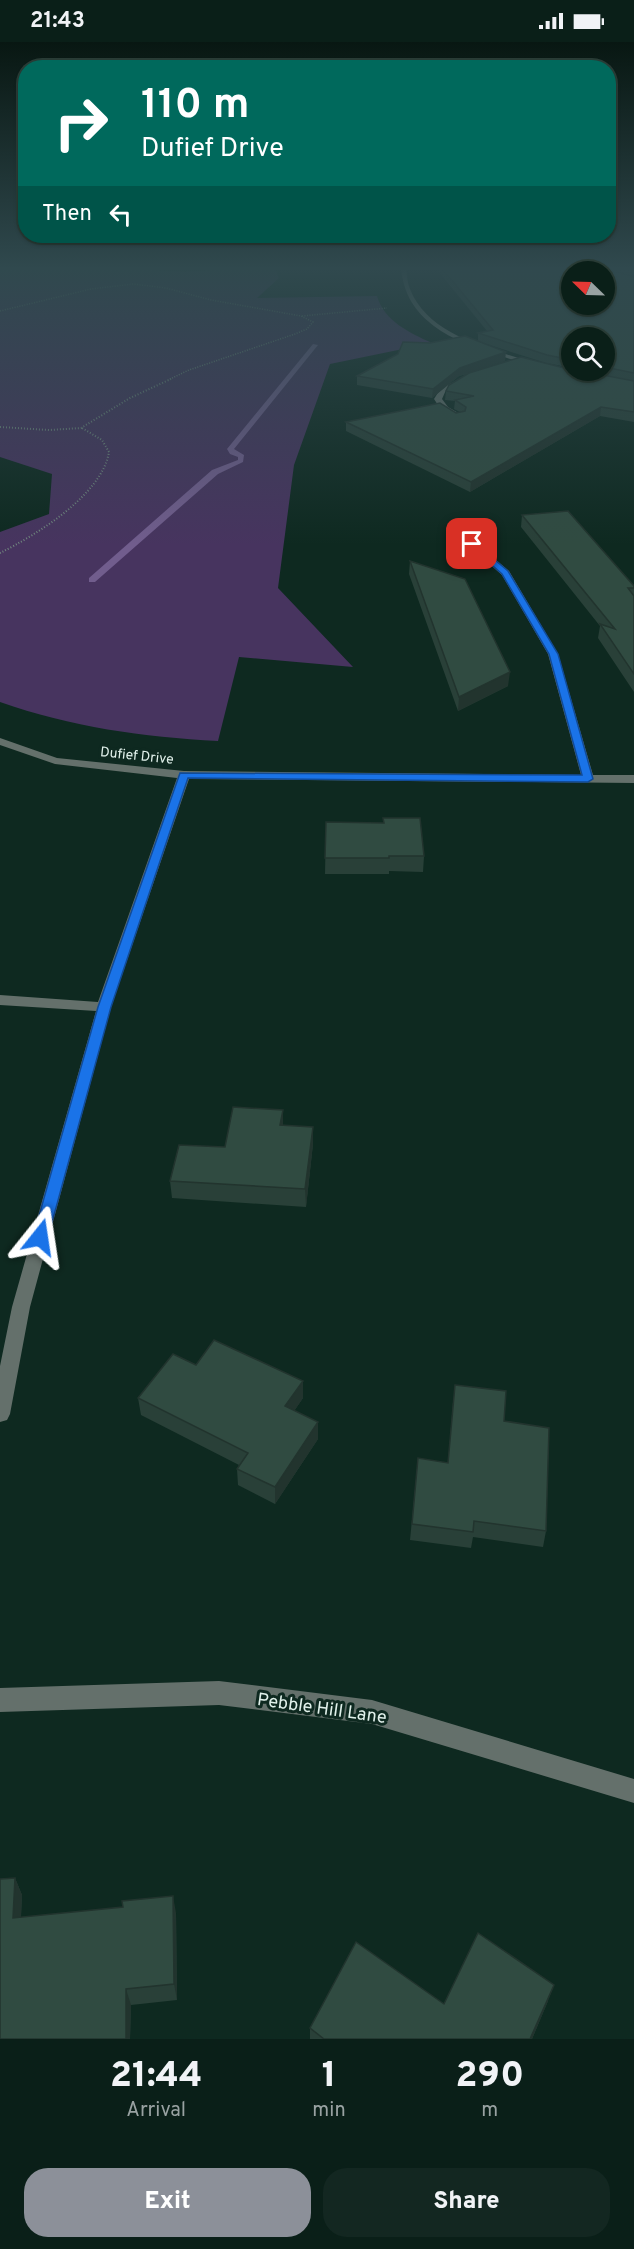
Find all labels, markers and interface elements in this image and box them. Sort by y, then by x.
text: 21:43 [30,8,85,35]
text: 110 m [141,80,250,133]
icon: right [42,84,120,162]
text: Dufief Drive [141,132,284,166]
icon: left [104,198,137,231]
text: Then [42,201,92,228]
north arrow [561,261,615,315]
map controls [561,261,615,381]
button: search [561,327,615,381]
pin [446,518,497,569]
icon: arrive [455,527,488,560]
street label: Dufief Drive [99,744,175,769]
position arrow [8.0,1205,72.0,1269]
street label: Pebble Hill Lane [256,1689,388,1730]
text: 21:44 [110,2054,202,2100]
text: 1 [322,2054,336,2100]
text: 290 [456,2054,524,2100]
text: Arrival [126,2098,186,2124]
text: min [312,2098,346,2124]
text: m [481,2098,498,2124]
button: Exit [24,2168,311,2237]
button: Share [323,2168,610,2237]

